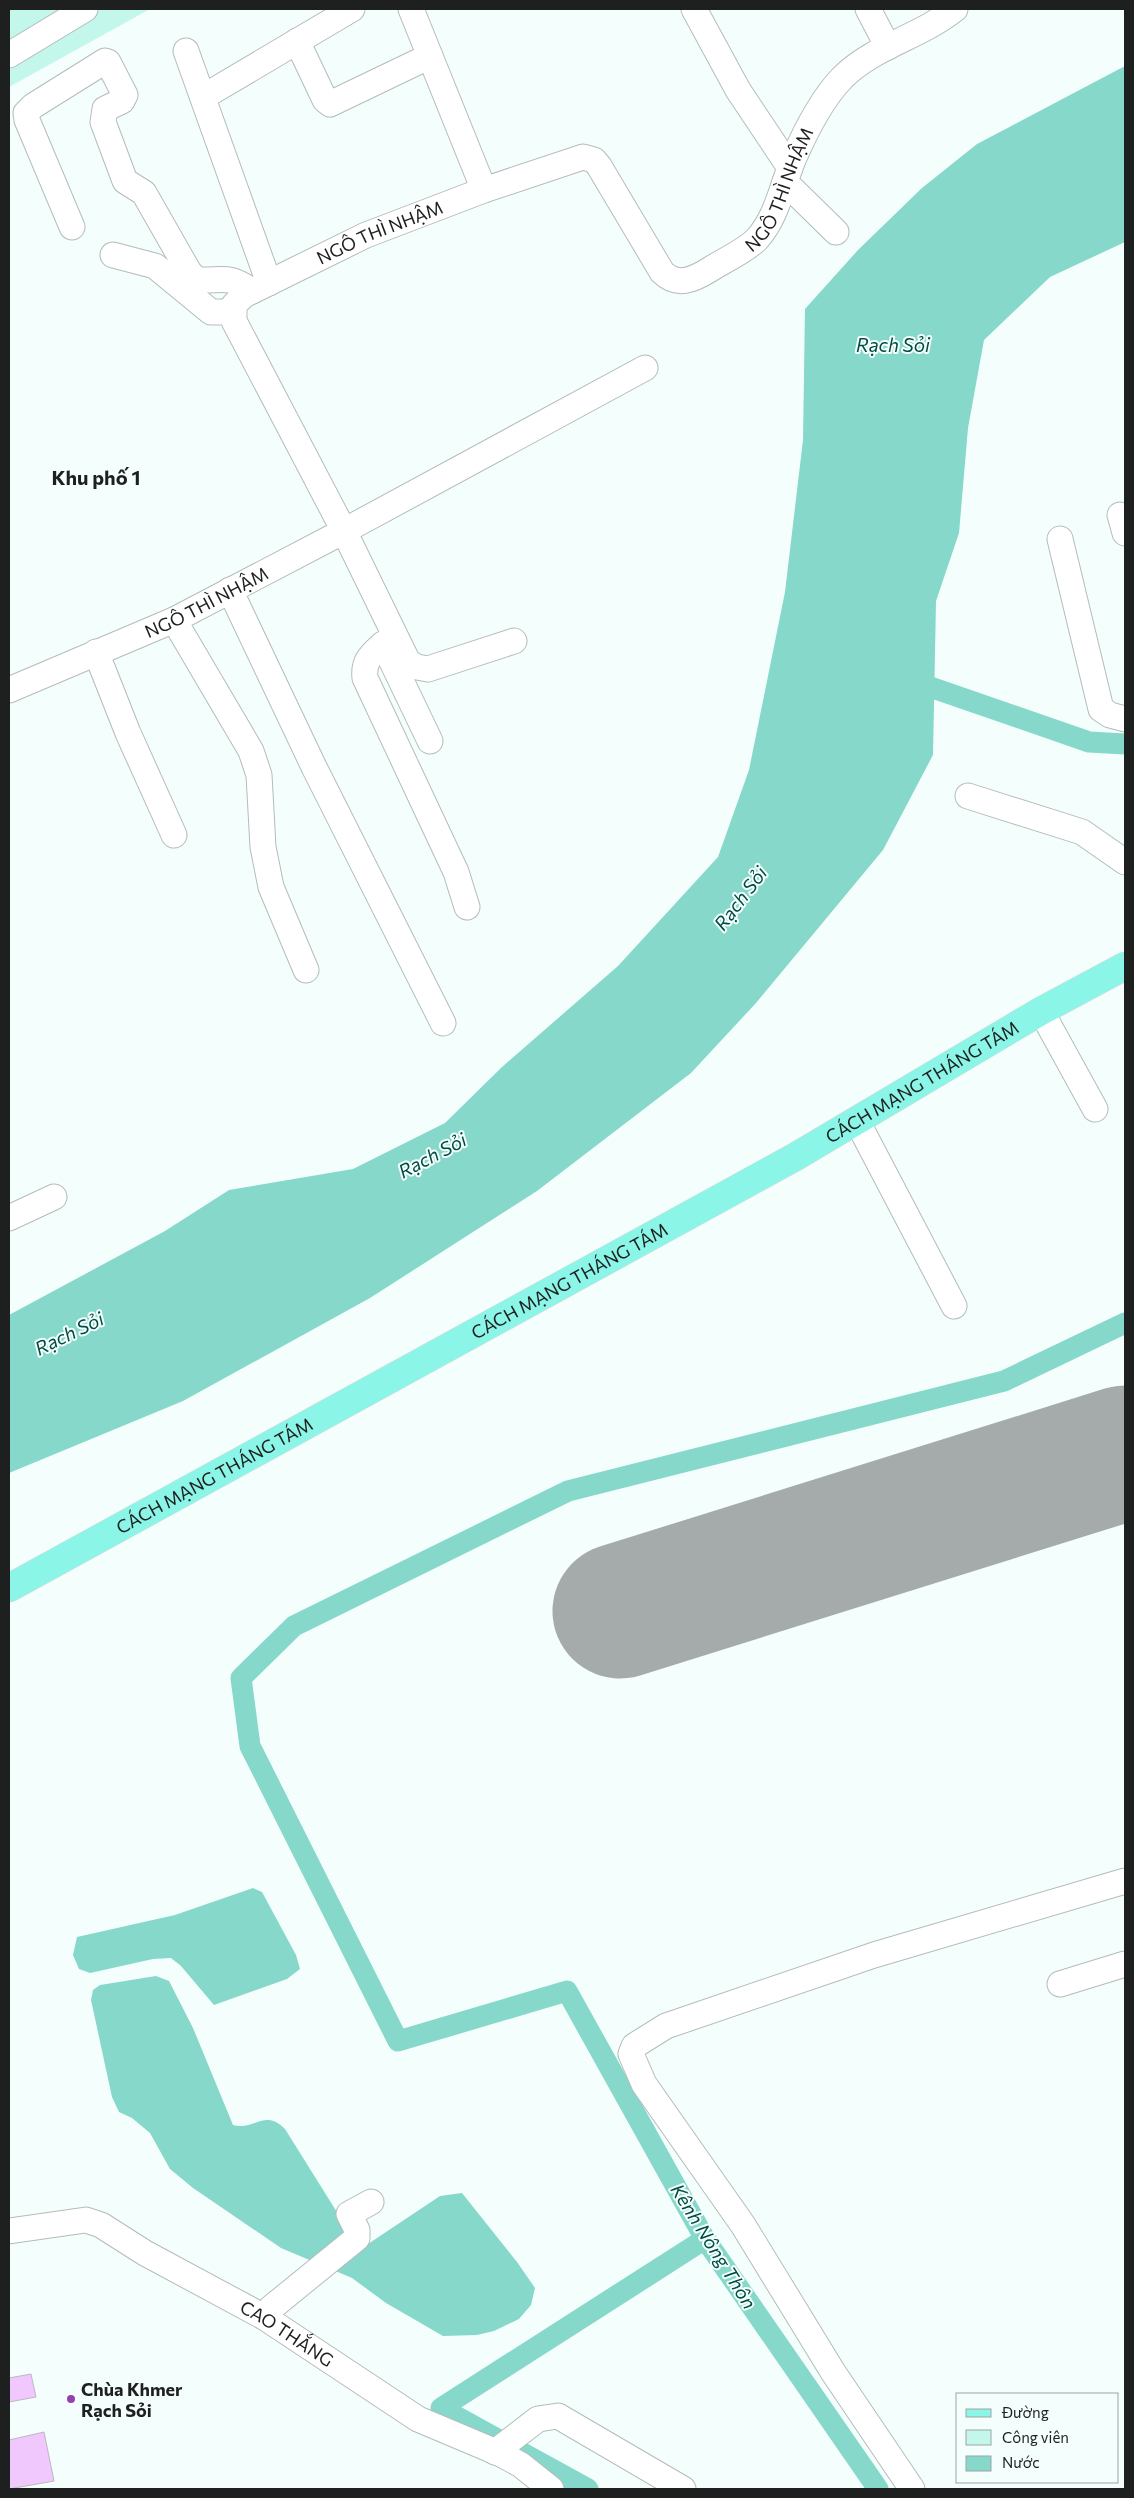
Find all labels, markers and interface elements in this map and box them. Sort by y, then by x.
street label: NGÔ THÌ NHẬM [740,124,818,256]
street label: NGÔ THÌ NHẬM [313,196,446,269]
water label: Rạch Sỏi [856,333,931,356]
district label: Khu phố 1 [52,465,141,489]
street label: NGÔ THÌ NHẬM [141,562,272,642]
water label: Rạch Sỏi [709,861,772,934]
street label: CÁCH MẠNG THÁNG TÁM [821,1016,1022,1147]
water label: Rạch Sỏi [394,1127,471,1182]
street label: CÁCH MẠNG THÁNG TÁM [467,1218,671,1343]
water label: Rạch Sỏi [31,1306,108,1360]
street label: CÁCH MẠNG THÁNG TÁM [112,1413,316,1538]
water label: Kênh Nông Thôn [666,2179,762,2313]
street label: CAO THẮNG [237,2295,338,2371]
place label: Chùa Khmer Rạch Sỏi [81,2378,183,2421]
marker: Chùa Khmer Rạch Sỏi [65,2393,77,2405]
legend [956,2393,1119,2483]
text: Đường [1001,2403,1049,2421]
text: Công viên [1002,2428,1069,2446]
text: Nước [1002,2453,1040,2471]

